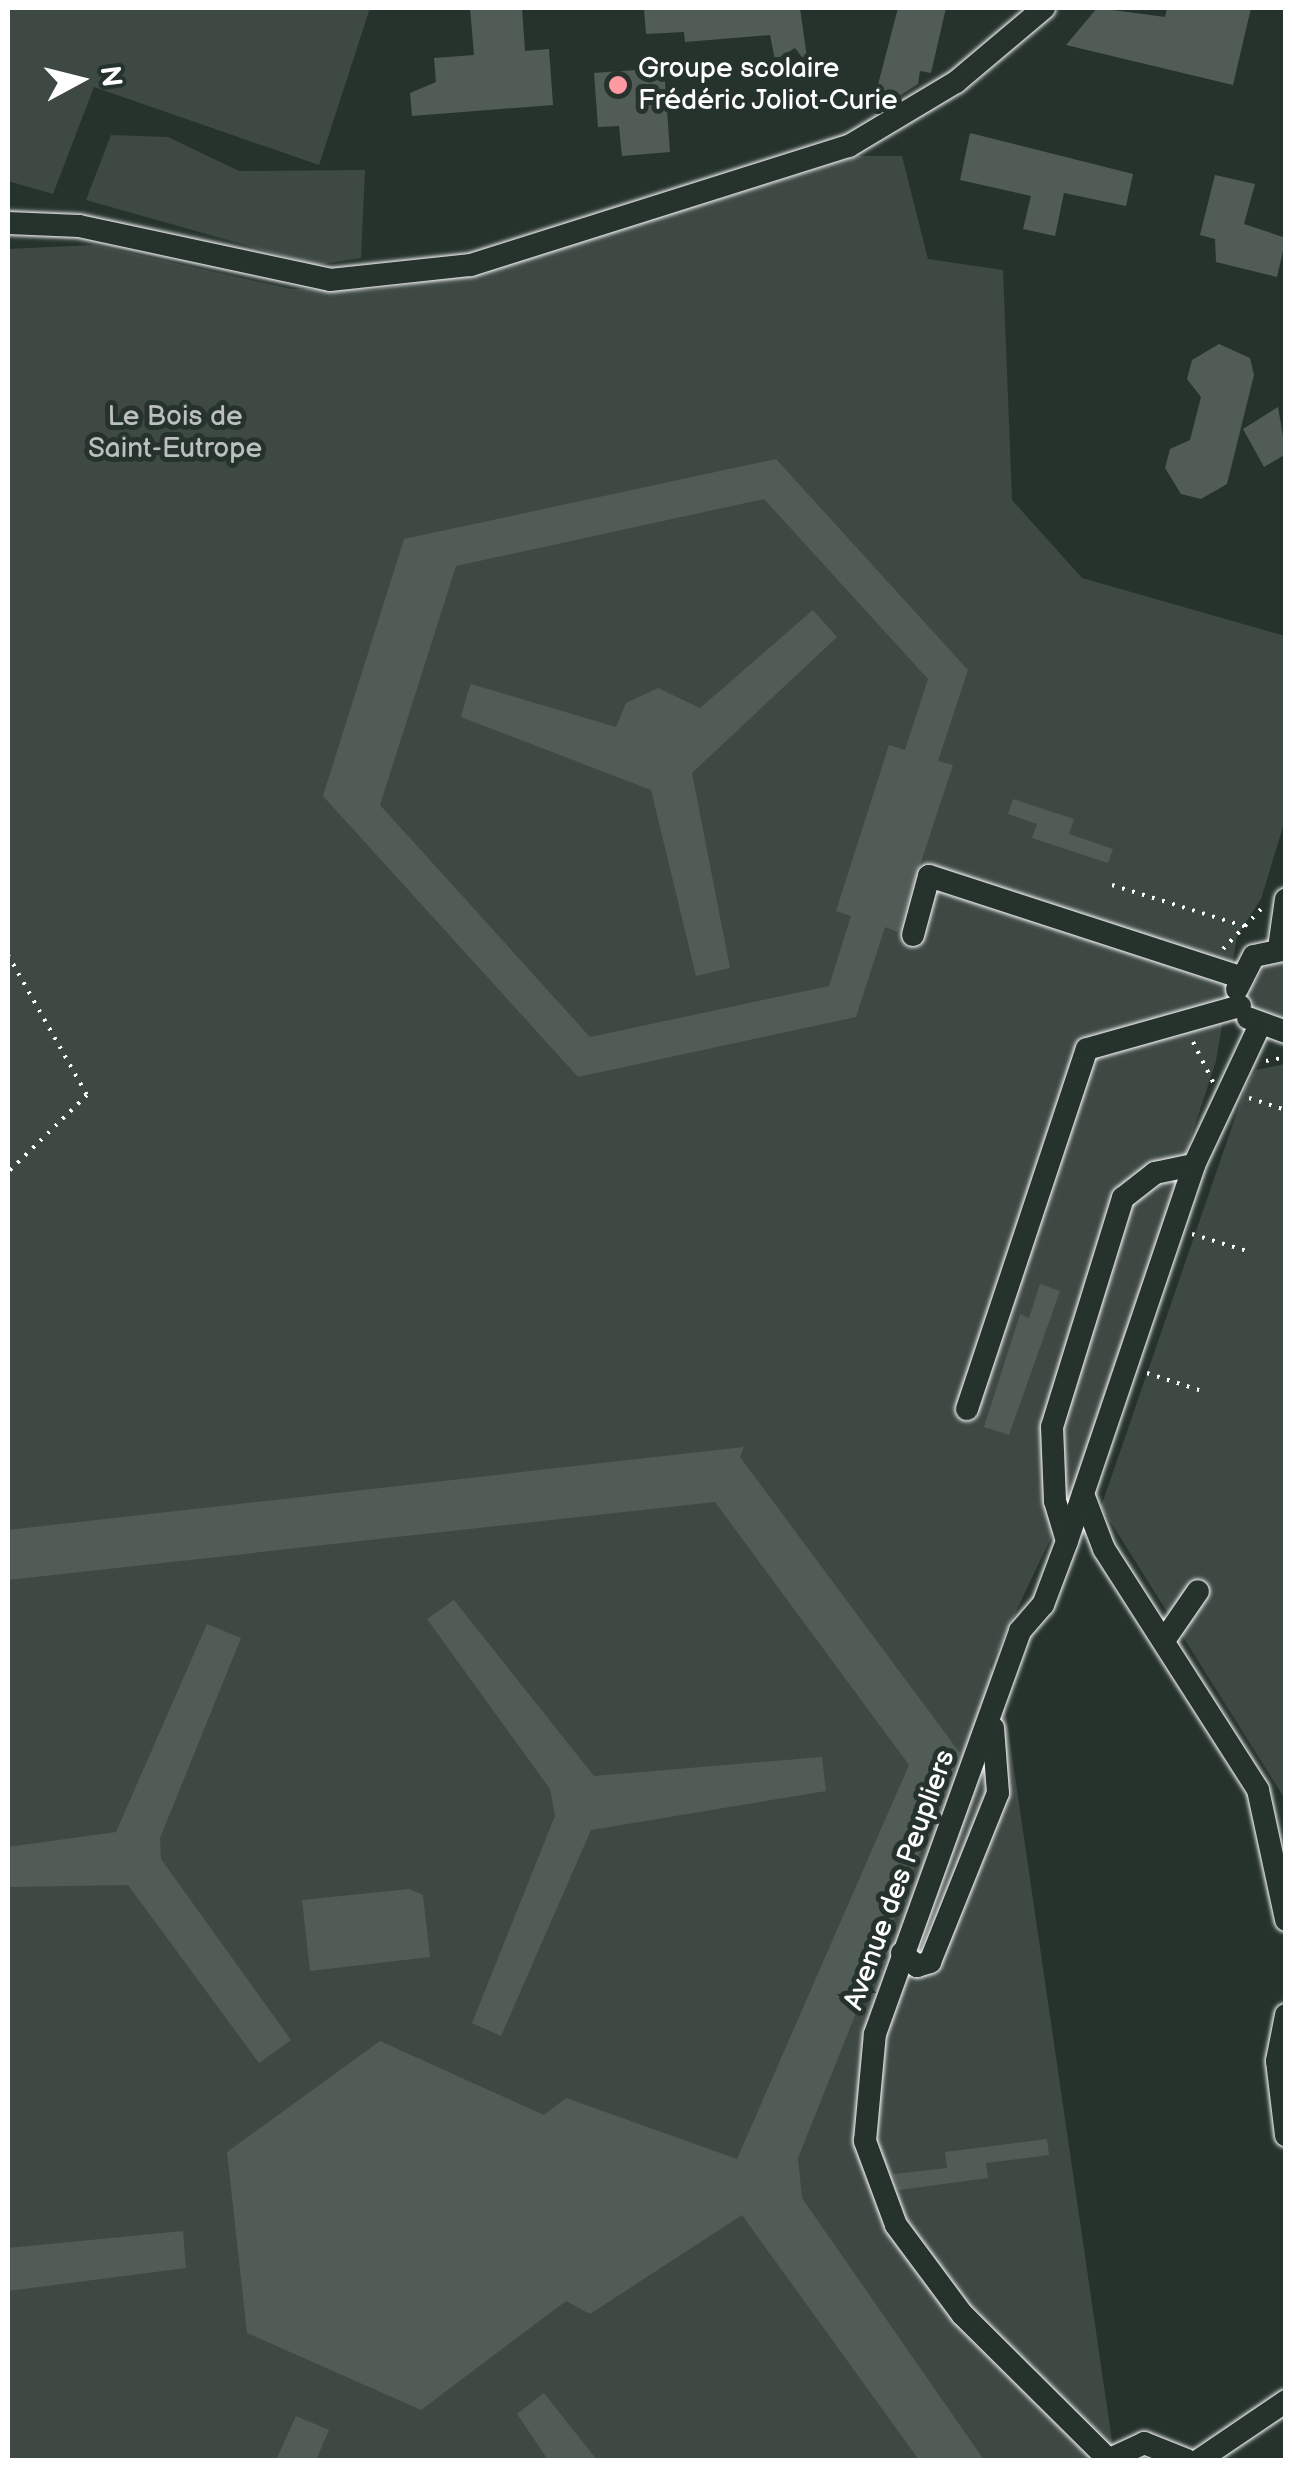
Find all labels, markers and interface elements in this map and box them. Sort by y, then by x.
north arrow [30,30,130,130]
place label: Groupe scolaire Frédéric Joliot-Curie [638,52,899,118]
text: N [93,64,128,89]
marker: Groupe scolaire Frédéric Joliot-Curie [607,74,629,96]
park label: Le Bois de Saint-Eutrope [88,400,262,466]
street label: Avenue des Peupliers [837,1746,963,2014]

